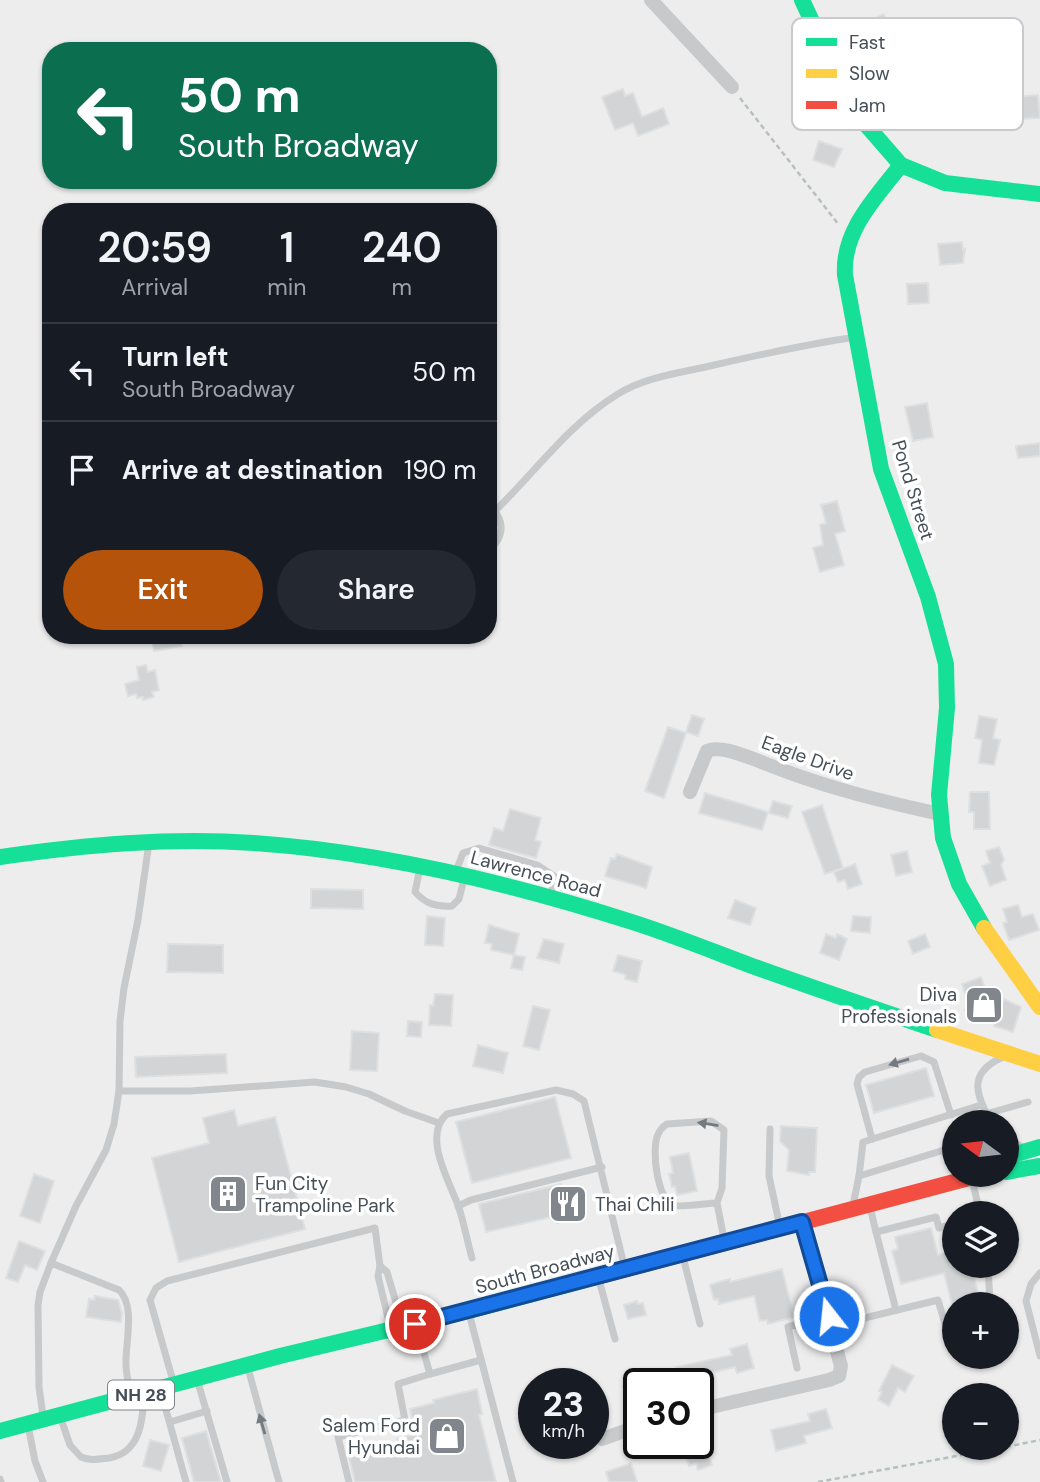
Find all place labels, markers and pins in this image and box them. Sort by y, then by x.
place label: Diva Professionals [841,982,957,1029]
shop icon: Diva Professionals [963,984,1005,1026]
place label: Fun City Trampoline Park [255,1171,396,1218]
building icon: Fun City Trampoline Park [207,1173,249,1215]
restaurant icon: Thai Chili [547,1183,589,1225]
place label: Thai Chili [595,1192,674,1217]
pin [385,1294,445,1354]
place label: Salem Ford Hyundai [322,1413,420,1460]
shop icon: Salem Ford Hyundai [426,1415,468,1457]

